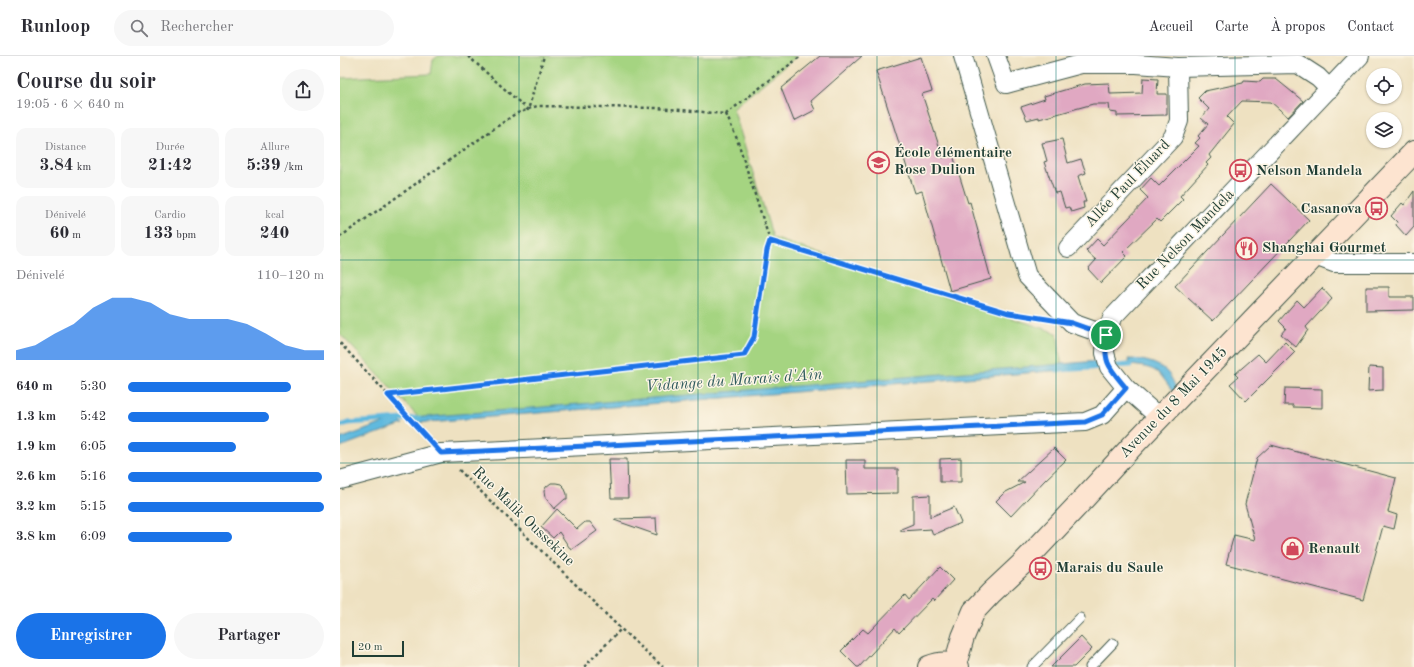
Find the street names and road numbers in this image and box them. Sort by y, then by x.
street label: Allée Paul Éluard [1081,135,1173,230]
street label: Rue Nelson Mandela [1134,187,1238,293]
street label: Avenue du 8 Mai 1945 [1117,345,1231,461]
street label: Rue Malik Oussekine [469,465,577,569]

